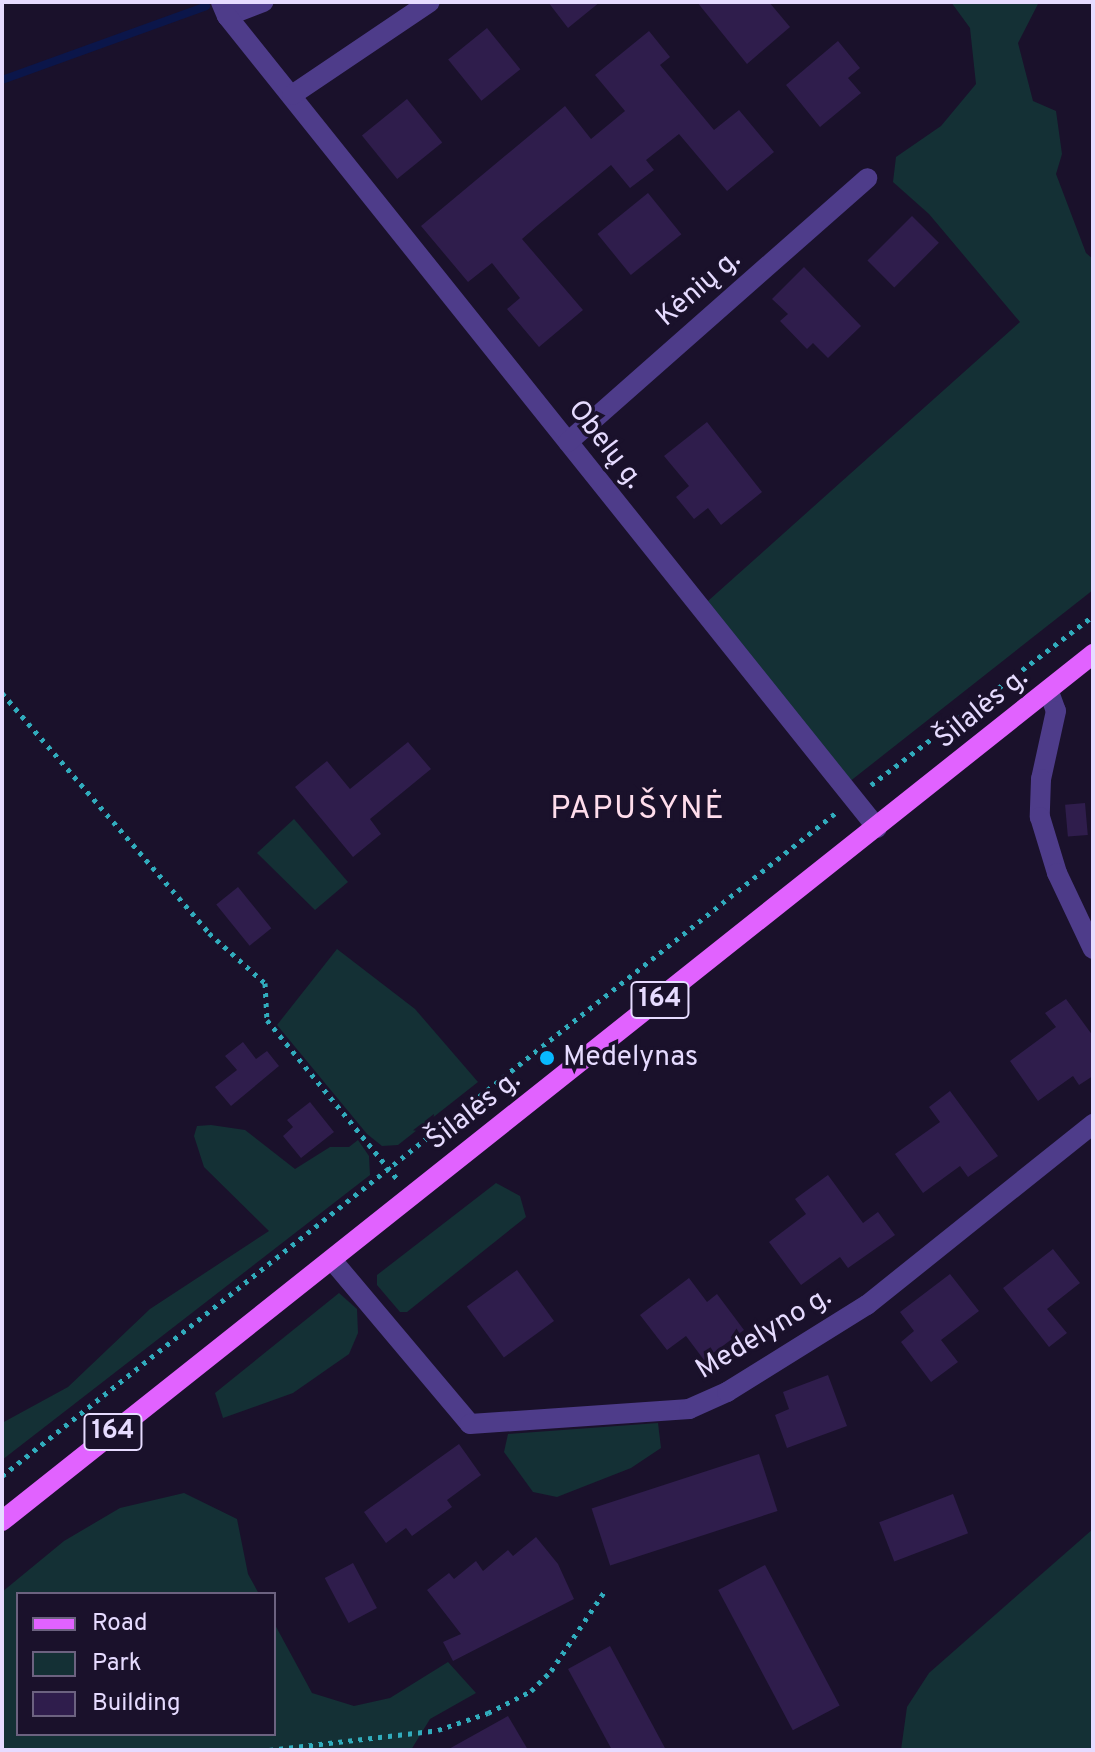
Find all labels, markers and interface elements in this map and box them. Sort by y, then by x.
street label: Kėnių g. [650,243,748,335]
street label: Obelų g. [560,394,650,496]
street label: Šilalės g. [929,661,1035,757]
district label: PAPUŠYNĖ [550,791,726,829]
road number: 164 [630,978,690,1022]
place label: Medelynas [563,1041,698,1075]
marker: Medelynas [538,1049,556,1067]
street label: Šilalės g. [420,1064,528,1158]
street label: Medelyno g. [690,1281,838,1387]
road number: 164 [83,1410,143,1454]
legend [16,1592,276,1736]
text: Road [92,1609,148,1639]
text: Park [92,1649,142,1679]
text: Building [92,1689,181,1719]

